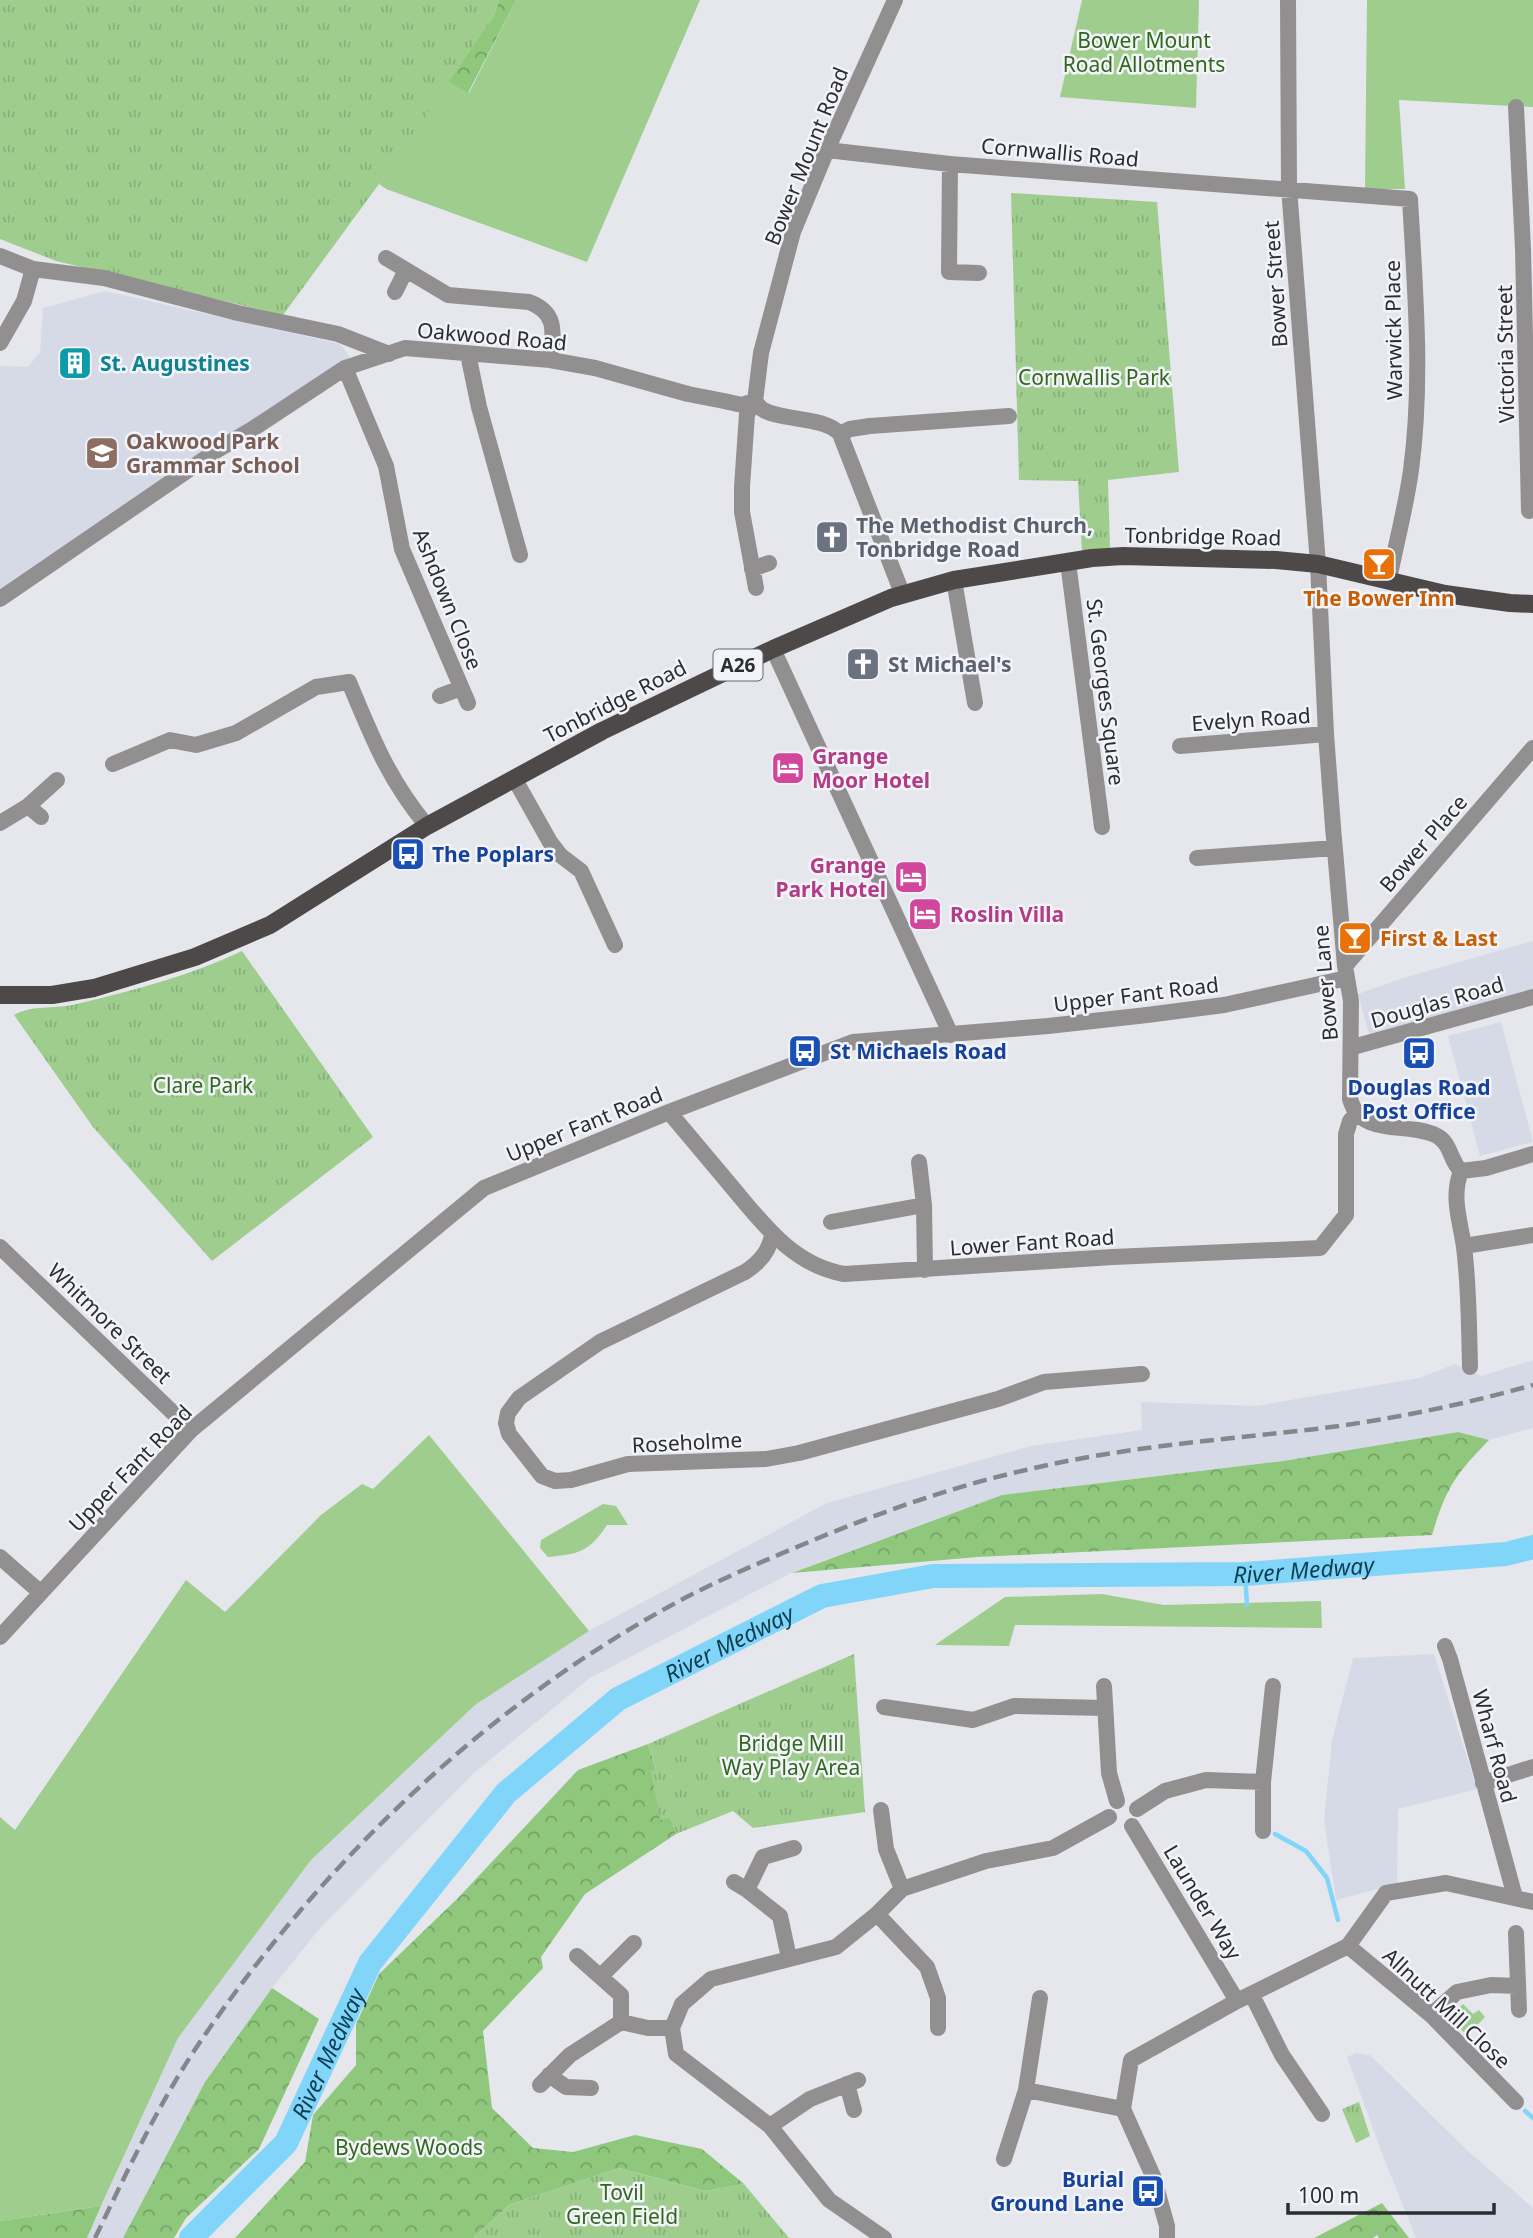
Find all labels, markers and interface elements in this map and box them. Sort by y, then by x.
park label: Bower Mount Road Allotments [1063,26,1225,78]
street label: Bower Mount Road [757,63,855,249]
street label: Cornwallis Road [980,131,1140,173]
street label: Bower Street [1257,219,1293,348]
street label: Warwick Place [1378,260,1408,400]
street label: Victoria Street [1490,284,1520,423]
street label: Oakwood Road [416,316,568,356]
building icon: St. Augustines [56,344,94,382]
place label: St. Augustines [100,349,250,377]
park label: Cornwallis Park [1018,363,1171,391]
place label: Oakwood Park Grammar School [126,427,300,479]
school or university icon: Oakwood Park Grammar School [83,434,121,472]
place label: The Methodist Church, Tonbridge Road [856,511,1093,563]
church icon: The Methodist Church, Tonbridge Road [813,518,851,556]
street label: Tonbridge Road [1125,521,1281,551]
street label: Ashdown Close [407,524,489,674]
bar icon: The Bower Inn [1360,545,1398,583]
place label: The Bower Inn [1303,584,1455,612]
street label: St. Georges Square [1081,597,1131,787]
church icon: St Michael's [844,645,882,683]
road number: A26 [714,650,762,680]
place label: St Michael's [888,650,1012,678]
street label: Tonbridge Road [539,653,691,749]
street label: Evelyn Road [1191,701,1311,737]
place label: Grange Moor Hotel [812,742,930,794]
hotel icon: Grange Moor Hotel [769,749,807,787]
street label: Bower Place [1373,788,1473,898]
bus stop icon: The Poplars [389,835,427,873]
place label: The Poplars [432,840,554,868]
place label: Grange Park Hotel [775,851,886,903]
hotel icon: Grange Park Hotel [892,858,930,896]
hotel icon: Roslin Villa [906,895,944,933]
place label: Roslin Villa [950,900,1064,928]
bar icon: First & Last [1336,919,1374,957]
street label: Bower Lane [1306,924,1344,1042]
place label: First & Last [1380,924,1498,952]
street label: Upper Fant Road [1052,970,1220,1018]
street label: Douglas Road [1367,970,1507,1034]
bus stop icon: St Michaels Road [786,1032,824,1070]
bus stop icon: Douglas Road Post Office [1400,1034,1438,1072]
place label: St Michaels Road [830,1037,1007,1065]
park label: Clare Park [153,1071,254,1099]
place label: Douglas Road Post Office [1347,1073,1491,1125]
street label: Upper Fant Road [502,1080,666,1168]
street label: Lower Fant Road [949,1222,1115,1262]
street label: Whitmore Street [42,1257,178,1390]
street label: Upper Fant Road [62,1398,198,1538]
street label: Roseholme [631,1425,743,1459]
water label: River Medway [1233,1548,1376,1590]
water label: River Medway [659,1596,800,1689]
street label: Wharf Road [1466,1686,1524,1806]
park label: Bridge Mill Way Play Area [722,1729,860,1781]
street label: Launder Way [1158,1839,1248,1965]
street label: Allnutt Mill Close [1377,1942,1517,2074]
water label: River Medway [283,1982,373,2124]
park label: Bydews Woods [335,2133,483,2161]
place label: Burial Ground Lane [990,2165,1124,2217]
bus stop icon: Burial Ground Lane [1129,2172,1167,2210]
scale bar [1288,2172,1494,2216]
park label: Tovil Green Field [566,2178,678,2230]
text: 100 m [1298,2181,1359,2209]

